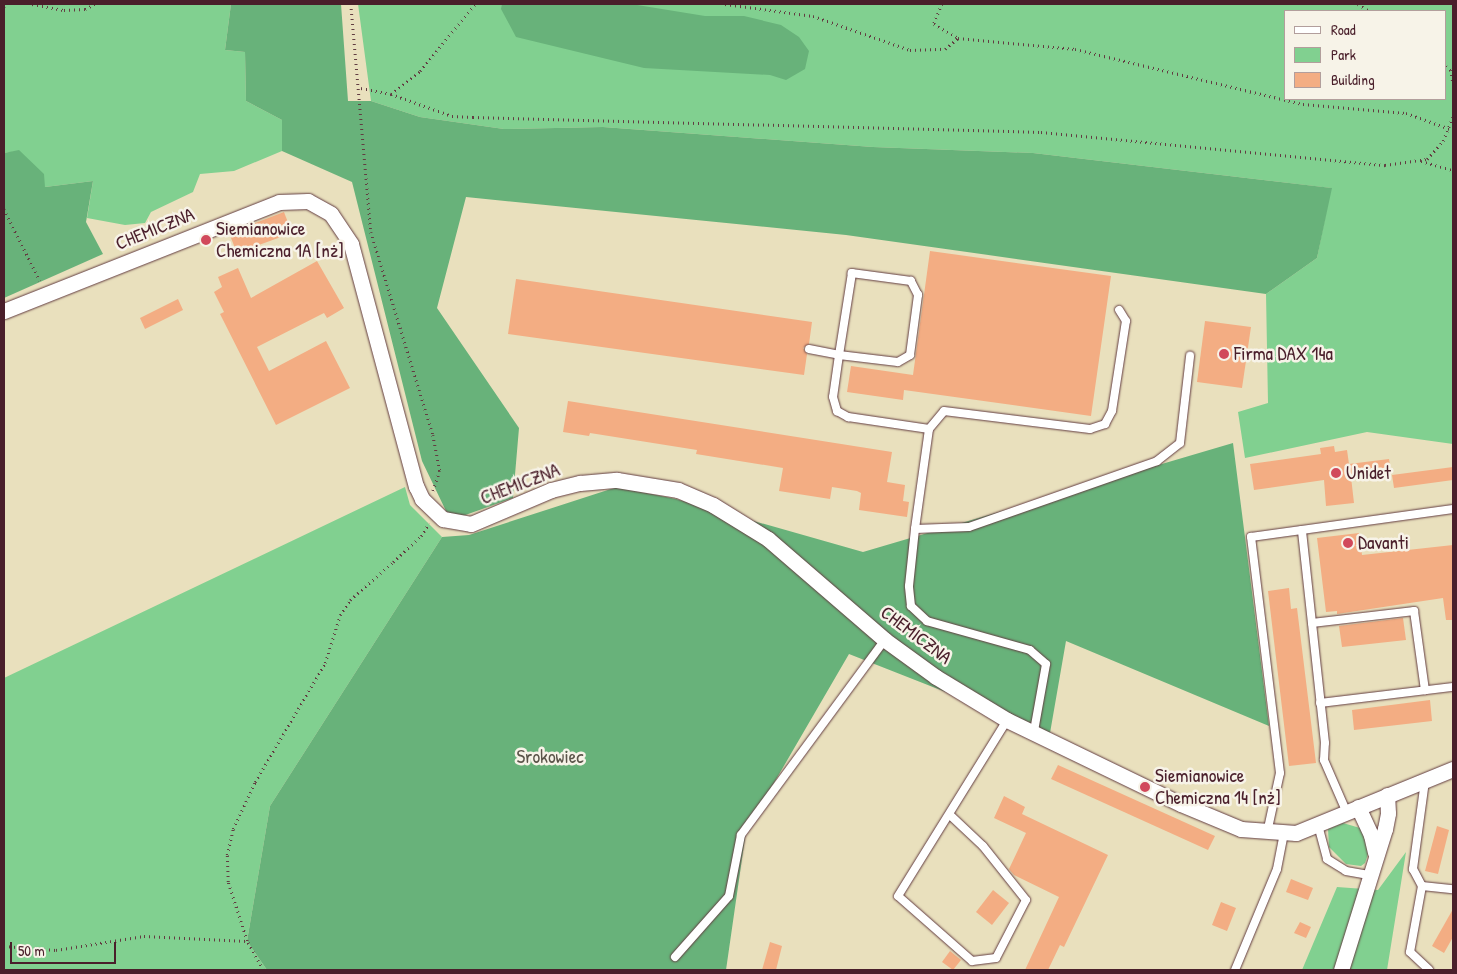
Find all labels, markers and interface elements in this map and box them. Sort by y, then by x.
legend [1284,10,1447,100]
text: Road [1331,19,1356,40]
text: Park [1331,44,1356,65]
text: Building [1331,69,1375,90]
street label: CHEMICZNA [112,203,198,255]
place label: Siemianowice Chemiczna 1A [nż] [216,218,344,262]
marker: Siemianowice Chemiczna 1A [nż] [200,234,212,246]
place label: Firma DAX 14a [1234,343,1333,365]
marker: Firma DAX 14a [1218,348,1230,360]
street label: CHEMICZNA [477,459,563,509]
place label: Unidet [1346,462,1391,484]
marker: Unidet [1330,467,1342,479]
place label: Davanti [1358,532,1409,554]
marker: Davanti [1342,537,1354,549]
street label: CHEMICZNA [876,601,956,669]
park label: Srokowiec [516,746,584,768]
place label: Siemianowice Chemiczna 14 [nż] [1155,765,1281,809]
marker: Siemianowice Chemiczna 14 [nż] [1139,781,1151,793]
scale bar [12,932,119,964]
text: 50 m [18,940,45,961]

